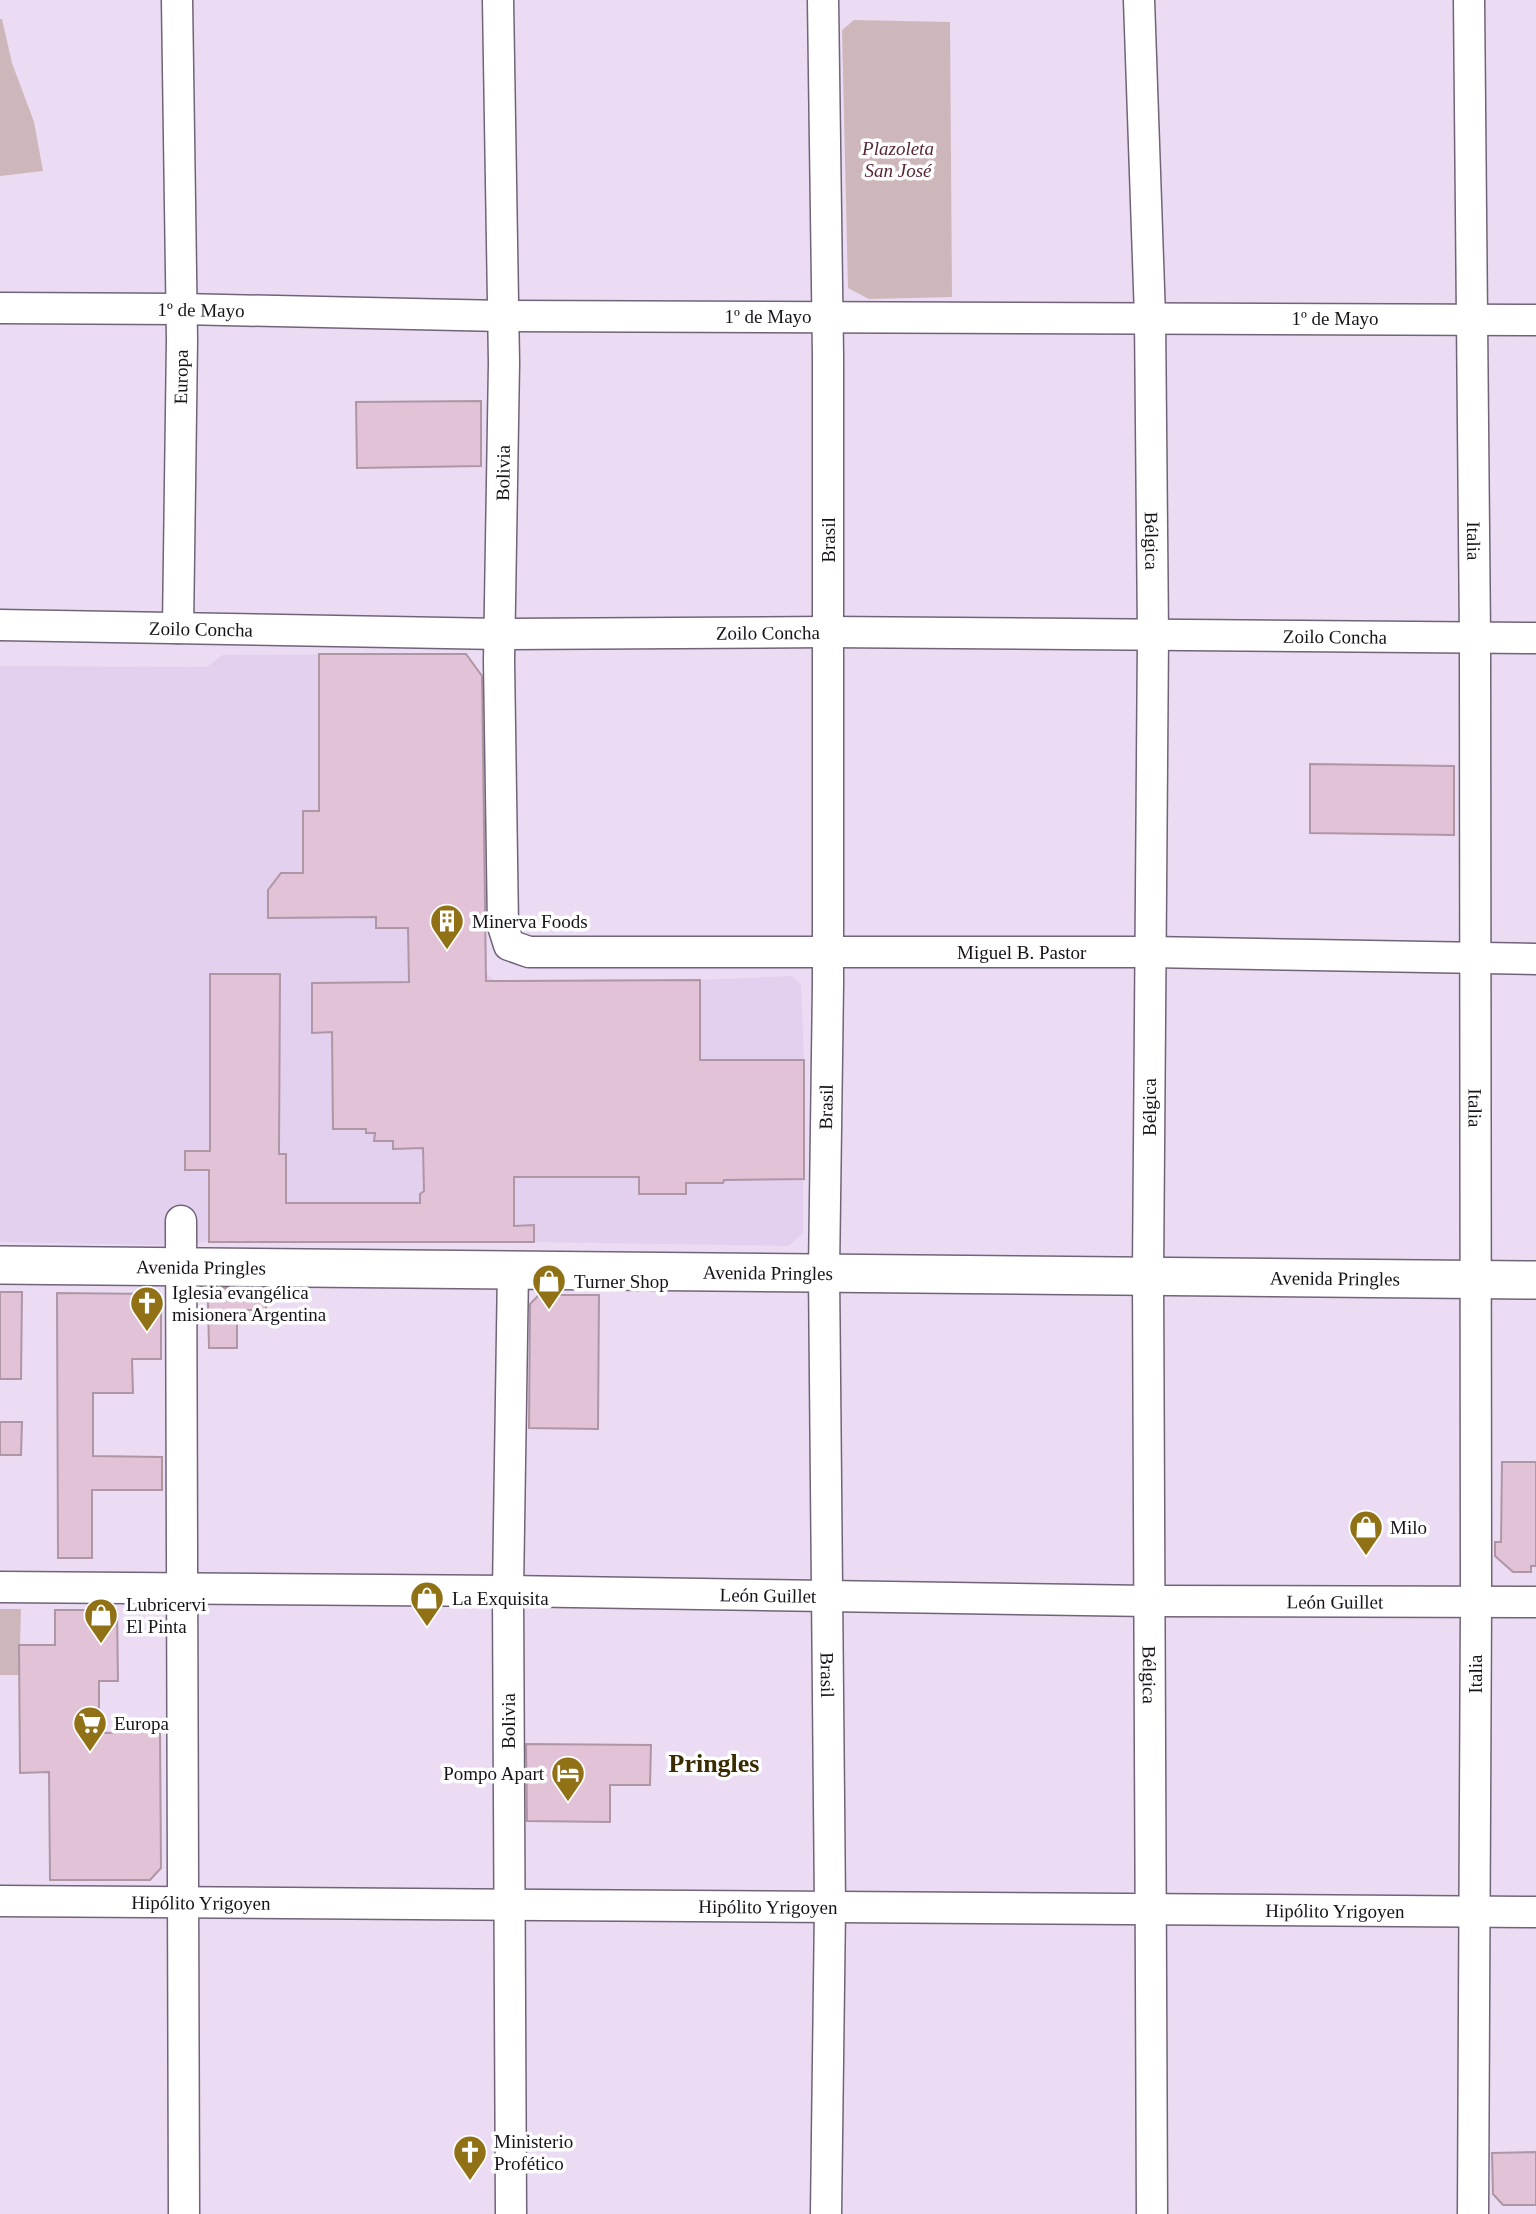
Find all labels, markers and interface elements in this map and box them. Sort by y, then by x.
park label: Plazoleta San José [861,138,934,181]
street label: 1º de Mayo [157,299,245,321]
street label: 1º de Mayo [724,306,812,327]
street label: 1º de Mayo [1291,308,1379,329]
street label: Europa [170,349,192,405]
street label: Bolivia [492,444,514,501]
street label: Bélgica [1141,512,1163,570]
street label: Brasil [818,517,839,563]
street label: Italia [1463,521,1485,561]
street label: Zoilo Concha [149,617,254,640]
street label: Zoilo Concha [716,622,821,643]
street label: Zoilo Concha [1283,625,1388,647]
building icon: Minerva Foods [428,902,466,951]
place label: Minerva Foods [472,911,588,932]
street label: Miguel B. Pastor [957,942,1087,963]
street label: Bélgica [1139,1077,1160,1136]
street label: Brasil [815,1084,837,1130]
street label: Italia [1465,1088,1486,1128]
street label: Avenida Pringles [136,1256,266,1278]
street label: Avenida Pringles [703,1261,833,1284]
shop icon: Turner Shop [530,1262,568,1311]
street label: Avenida Pringles [1270,1267,1400,1289]
place label: Turner Shop [574,1271,669,1292]
place label: Iglesia evangélica misionera Argentina [172,1282,327,1325]
church icon: Iglesia evangélica misionera Argentina [128,1284,166,1333]
shop icon: Milo [1347,1508,1385,1557]
place label: Milo [1390,1517,1427,1538]
shop icon: La Exquisita [408,1579,446,1628]
street label: León Guillet [719,1584,817,1606]
place label: La Exquisita [452,1588,549,1609]
street label: León Guillet [1287,1591,1384,1612]
place label: Lubricervi El Pinta [126,1594,206,1637]
shop icon: Lubricervi El Pinta [82,1596,120,1645]
street label: Bélgica [1139,1646,1160,1704]
street label: Brasil [817,1652,839,1698]
street label: Italia [1465,1654,1486,1694]
street label: Bolivia [498,1692,519,1749]
supermarket icon: Europa [71,1704,109,1753]
place label: Europa [114,1713,169,1734]
district label: Pringles [669,1749,760,1778]
hotel icon: Pompo Apart [549,1754,587,1803]
place label: Pompo Apart [443,1763,545,1784]
street label: Hipólito Yrigoyen [131,1891,271,1913]
street label: Hipólito Yrigoyen [698,1896,838,1918]
street label: Hipólito Yrigoyen [1265,1900,1405,1922]
place label: Ministerio Profético [494,2131,573,2174]
church icon: Ministerio Profético [451,2133,489,2182]

